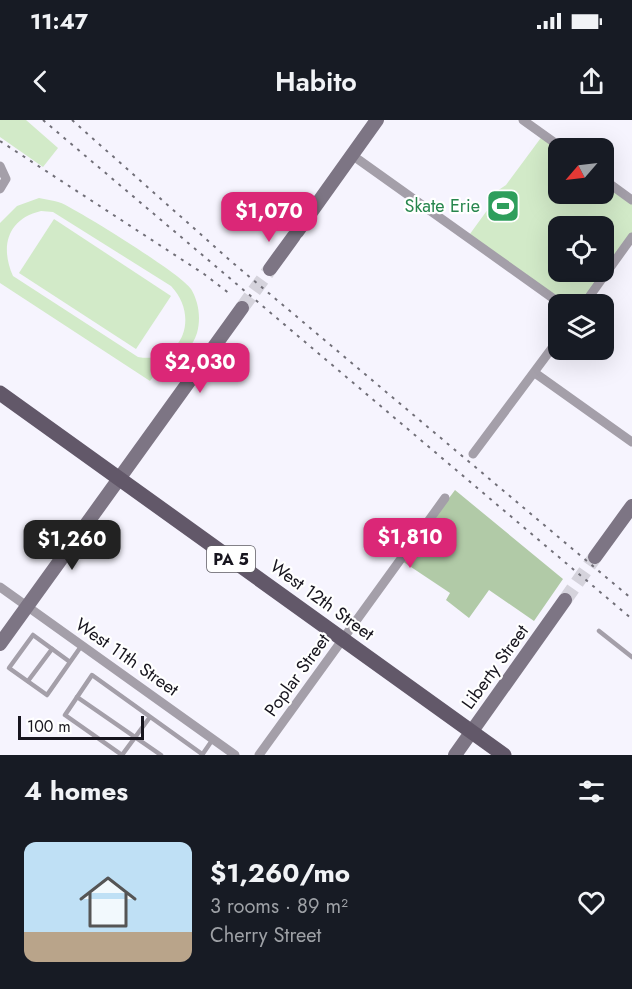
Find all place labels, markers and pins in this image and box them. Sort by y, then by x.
sports icon: Skate Erie [485,188,521,224]
pin: $1,070 [220,192,318,243]
place label: Skate Erie [405,193,480,219]
pin: $2,030 [151,343,249,394]
pin: $1,810 [361,518,459,569]
pin: $1,260 [23,520,121,571]

